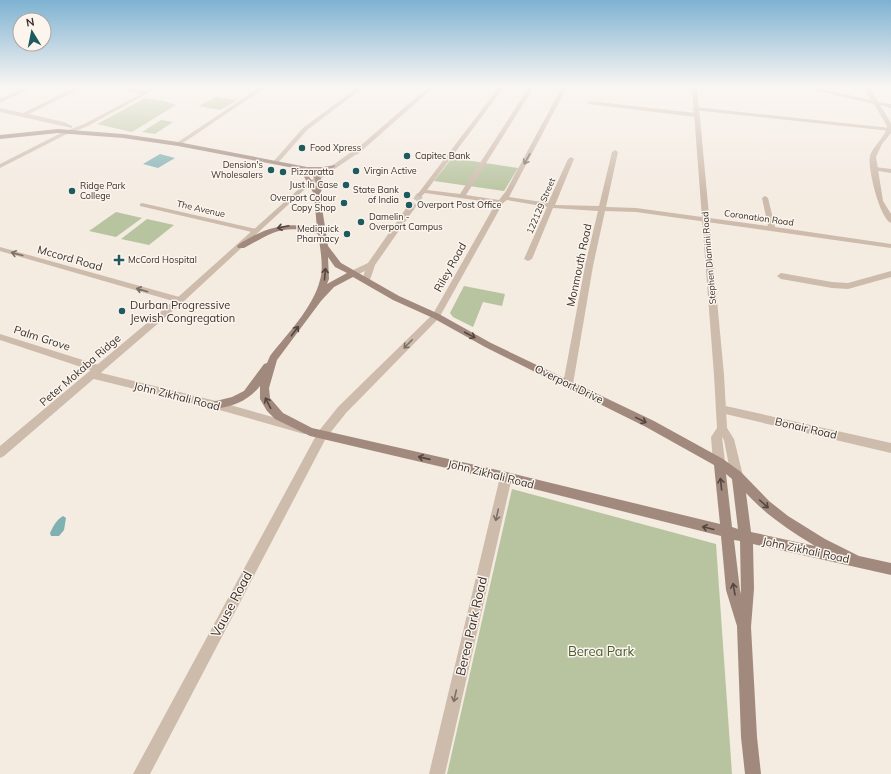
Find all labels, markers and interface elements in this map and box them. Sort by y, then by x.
north arrow [12,12,52,52]
text: N [25,15,36,30]
place label: Food Xpress [310,142,361,153]
marker: Food Xpress [297,143,307,153]
place label: Capitec Bank [415,150,471,161]
marker: Capitec Bank [402,151,412,161]
one-way arrow [522,152,530,164]
place label: Dension's Wholesalers [211,159,263,180]
marker: Dension's Wholesalers [266,165,276,175]
place label: Virgin Active [364,165,417,176]
place label: Pizzaratta [291,166,334,177]
marker: Virgin Active [351,166,361,176]
marker: Pizzaratta [278,167,288,177]
street label: 122129 Street [524,176,557,235]
place label: Just In Case [289,179,338,190]
place label: Ridge Park College [80,180,126,201]
marker: Just In Case [341,180,351,190]
place label: State Bank of India [353,184,399,205]
marker: Ridge Park College [67,186,77,196]
marker: State Bank of India [402,190,412,200]
place label: Overport Colour Copy Shop [270,192,337,214]
street label: The Avenue [176,198,226,219]
marker: Overport Colour Copy Shop [339,198,349,208]
place label: Overport Post Office [417,199,501,210]
marker: Overport Post Office [404,200,414,210]
street label: Coronation Road [724,207,795,228]
place label: Damelin - Overport Campus [369,211,443,232]
street label: Stephen Dlamini Road [699,211,718,305]
marker: Damelin - Overport Campus [356,217,366,227]
street label: Monmouth Road [563,222,595,308]
one-way arrow [277,223,290,231]
place label: Mediquick Pharmacy [297,223,339,245]
marker: Mediquick Pharmacy [342,229,352,239]
street label: Riley Road [431,240,469,294]
street label: Mccord Road [36,242,104,274]
one-way arrow [11,250,24,257]
marker: McCord Hospital [113,254,125,266]
place label: McCord Hospital [128,254,197,265]
one-way arrow [321,268,328,281]
one-way arrow [136,286,149,293]
place label: Durban Progressive Jewish Congregation [130,298,235,325]
marker: Durban Progressive Jewish Congregation [117,306,127,316]
street label: Palm Grove [12,322,72,354]
one-way arrow [291,325,299,336]
street label: Peter Mokaba Ridge [37,331,123,409]
one-way arrow [463,332,475,340]
one-way arrow [403,339,413,349]
street label: Overport Drive [532,361,606,407]
street label: John Zikhali Road [132,378,222,414]
one-way arrow [264,397,271,409]
street label: Bonair Road [774,414,838,442]
one-way arrow [635,417,647,424]
one-way arrow [418,454,431,462]
street label: John Zikhali Road [446,456,536,492]
one-way arrow [717,478,725,491]
one-way arrow [759,499,769,508]
one-way arrow [492,508,500,521]
one-way arrow [701,524,714,531]
street label: John Zikhali Road [761,534,851,566]
street label: Vause Road [207,568,255,640]
street label: Berea Park Road [452,575,490,677]
one-way arrow [730,583,738,596]
park label: Berea Park [568,643,634,659]
one-way arrow [450,689,458,702]

